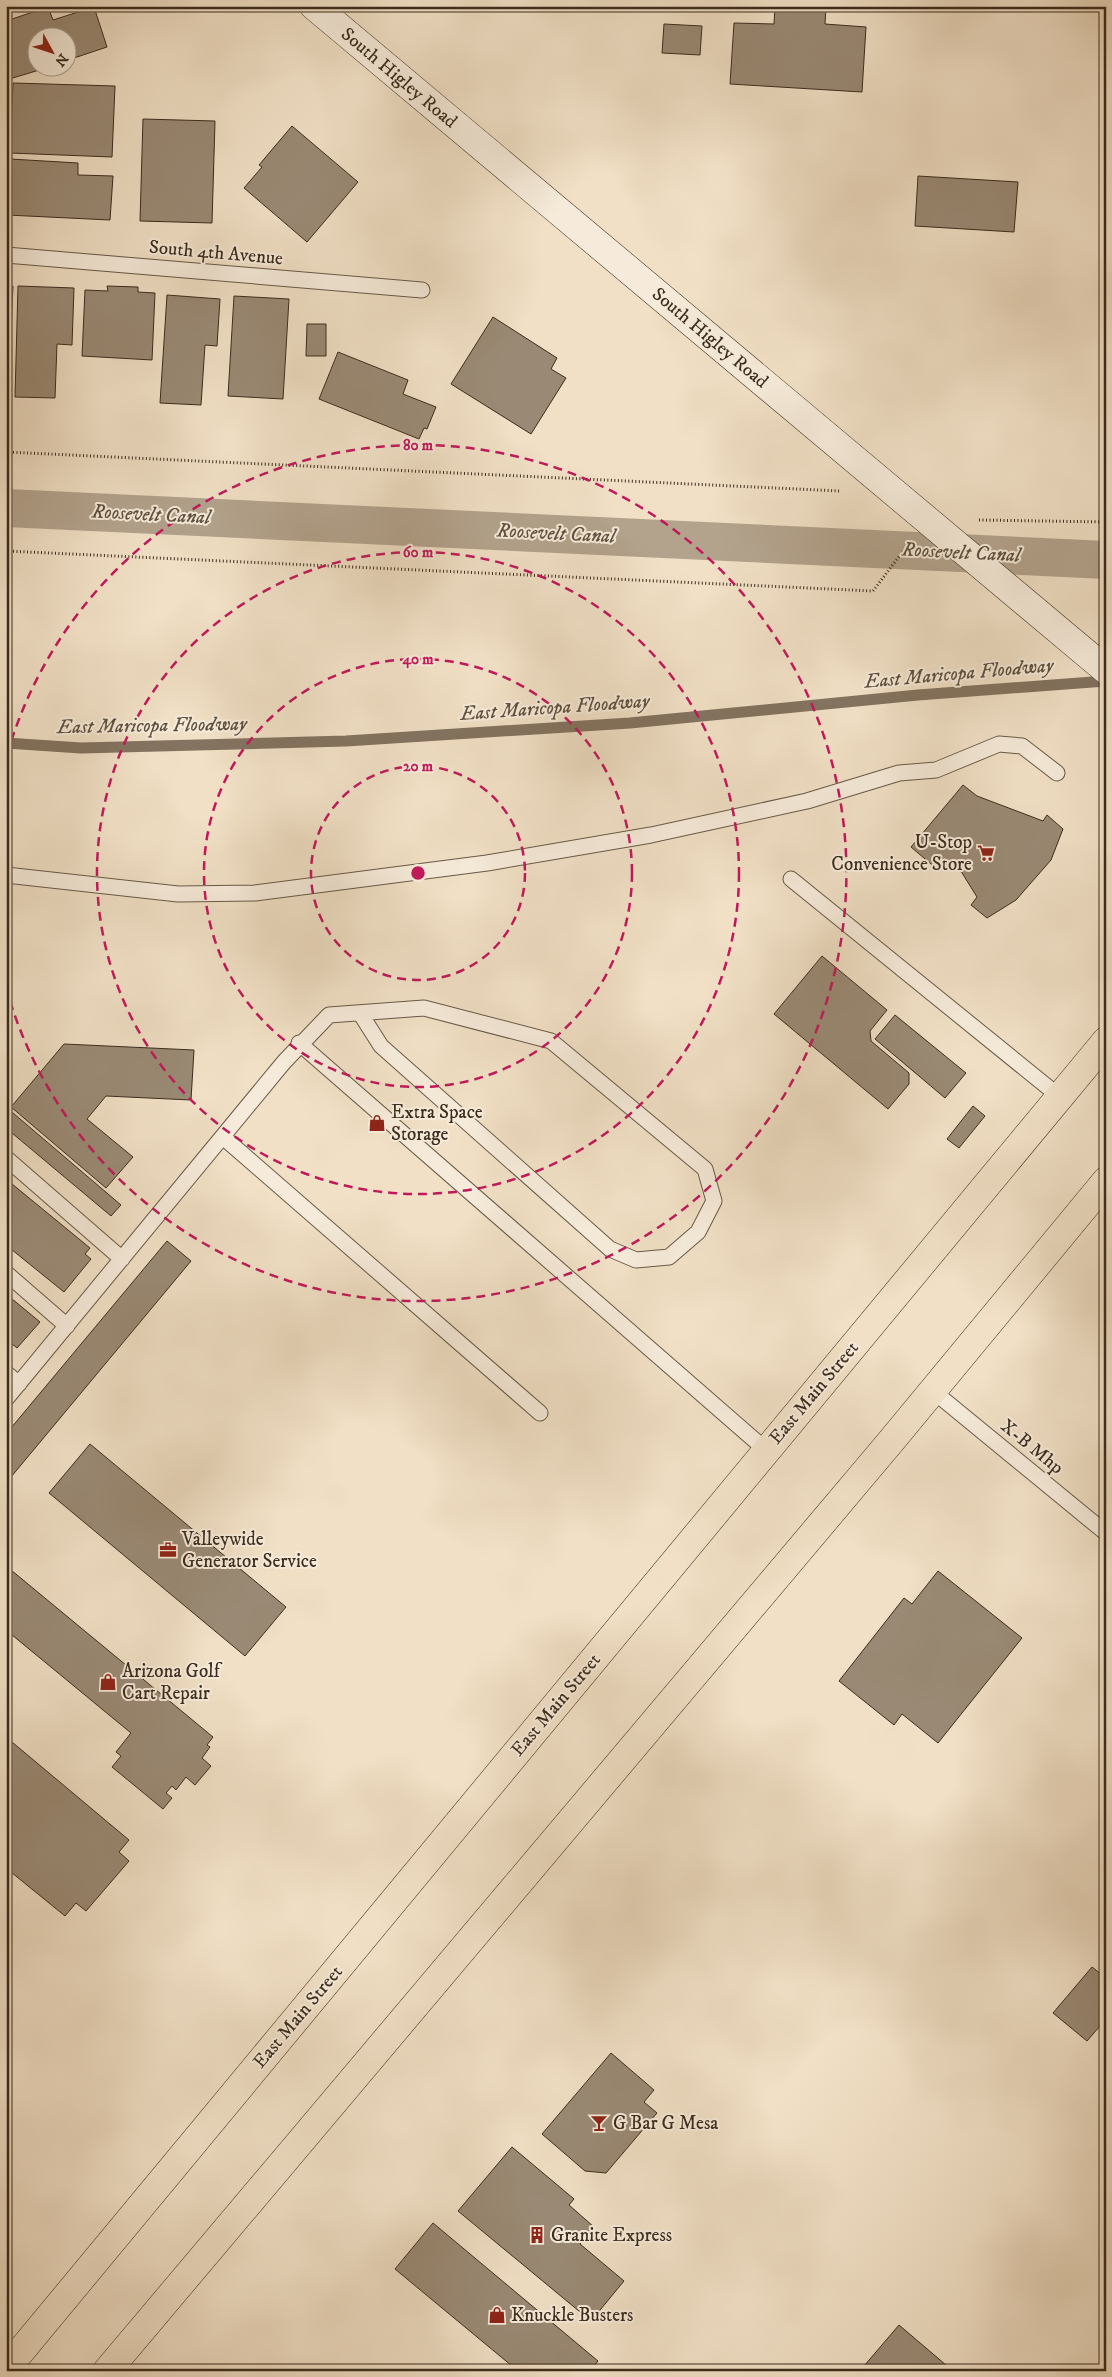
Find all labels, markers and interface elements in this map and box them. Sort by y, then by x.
street label: South Higley Road [336,23,462,134]
north arrow [28,28,78,78]
text: N [50,50,72,70]
street label: South 4th Avenue [148,236,284,270]
street label: South Higley Road [647,283,773,394]
text: 80 m [403,436,434,455]
water label: Roosevelt Canal [90,499,213,531]
water label: Roosevelt Canal [495,518,618,550]
water label: Roosevelt Canal [900,537,1023,569]
text: 60 m [403,543,434,562]
text: 40 m [401,650,434,669]
water label: East Maricopa Floodway [862,653,1056,695]
water label: East Maricopa Floodway [459,689,652,727]
water label: East Maricopa Floodway [56,712,248,740]
text: 20 m [403,757,434,776]
place label: U-Stop Convenience Store [831,831,972,876]
supermarket icon: U-Stop Convenience Store [976,843,996,863]
centre of rings [409,864,427,882]
place label: Extra Space Storage [391,1101,483,1146]
shop icon: Extra Space Storage [367,1113,387,1133]
street label: East Main Street [764,1337,864,1449]
street label: X-B Mhp [996,1415,1068,1479]
place label: Valleywide Generator Service [181,1528,317,1573]
office icon: Valleywide Generator Service [158,1540,178,1560]
street label: East Main Street [506,1649,606,1761]
place label: Arizona Golf Cart Repair [122,1660,223,1705]
shop icon: Arizona Golf Cart Repair [98,1672,118,1692]
street label: East Main Street [248,1961,348,2073]
place label: G Bar G Mesa [613,2112,718,2135]
bar icon: G Bar G Mesa [589,2113,609,2133]
place label: Granite Express [551,2224,672,2247]
building icon: Granite Express [527,2225,547,2245]
place label: Knuckle Busters [511,2304,633,2327]
shop icon: Knuckle Busters [487,2305,507,2325]

